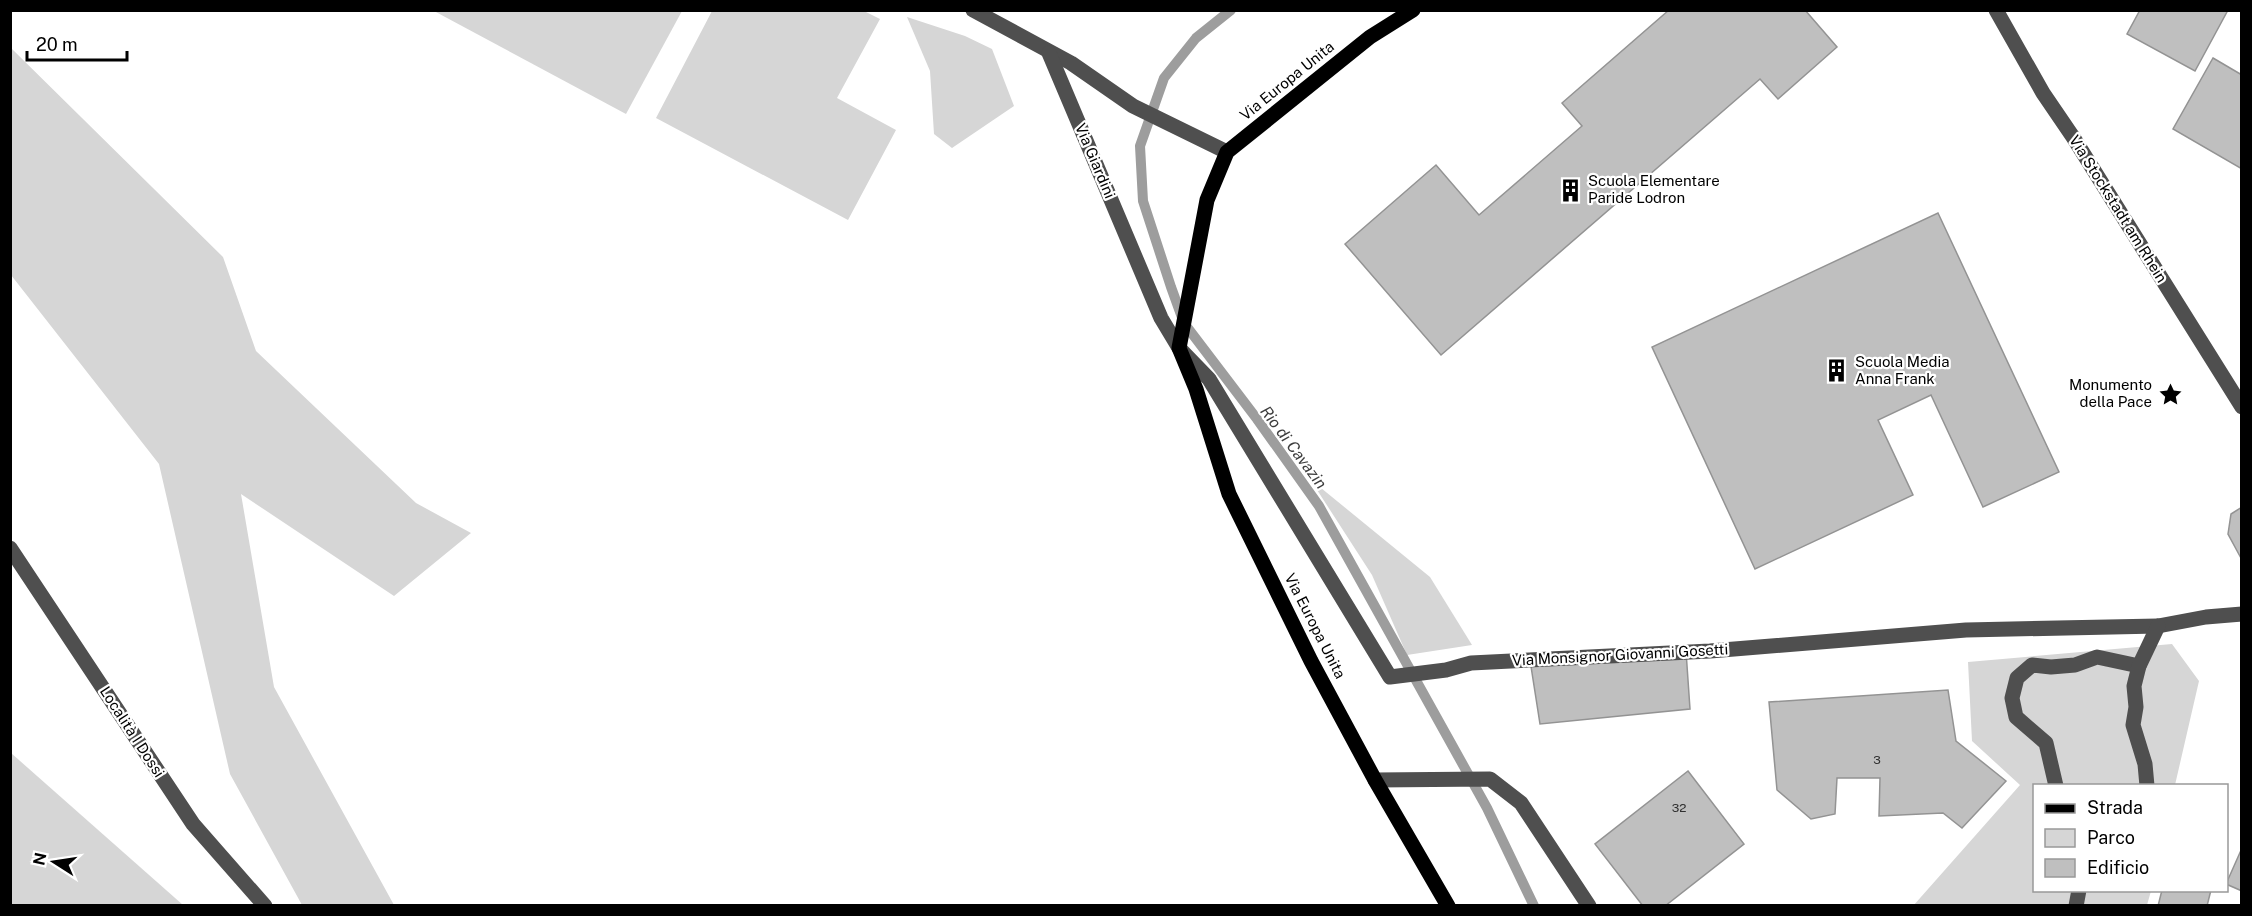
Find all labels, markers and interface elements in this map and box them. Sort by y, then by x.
scale bar [27,24,128,62]
text: 20 m [36,34,78,55]
street label: Via Europa Unita [1236,38,1337,124]
street label: Via Giardini [1072,121,1119,201]
street label: Via Stockstadt am Rhein [2066,132,2171,286]
place label: Scuola Elementare Paride Lodron [1588,172,1720,206]
building icon: Scuola Elementare Paride Lodron [1557,177,1583,203]
place label: Scuola Media Anna Frank [1855,353,1950,387]
building icon: Scuola Media Anna Frank [1824,358,1850,384]
place label: Monumento della Pace [2069,376,2152,410]
place icon: Monumento della Pace [2157,381,2183,407]
water label: Rio di Cavazin [1256,402,1331,493]
street label: Via Europa Unita [1282,570,1349,681]
street label: Via Monsignor Giovanni Gosetti [1511,640,1728,669]
street label: Località I Dossi [97,683,168,780]
house number: 3 [1873,753,1881,767]
legend [2033,784,2228,892]
text: Strada [2087,797,2143,818]
house number: 32 [1672,801,1686,815]
text: Parco [2087,827,2135,848]
north arrow [24,832,84,892]
text: N [29,851,50,867]
text: Edificio [2087,857,2149,878]

